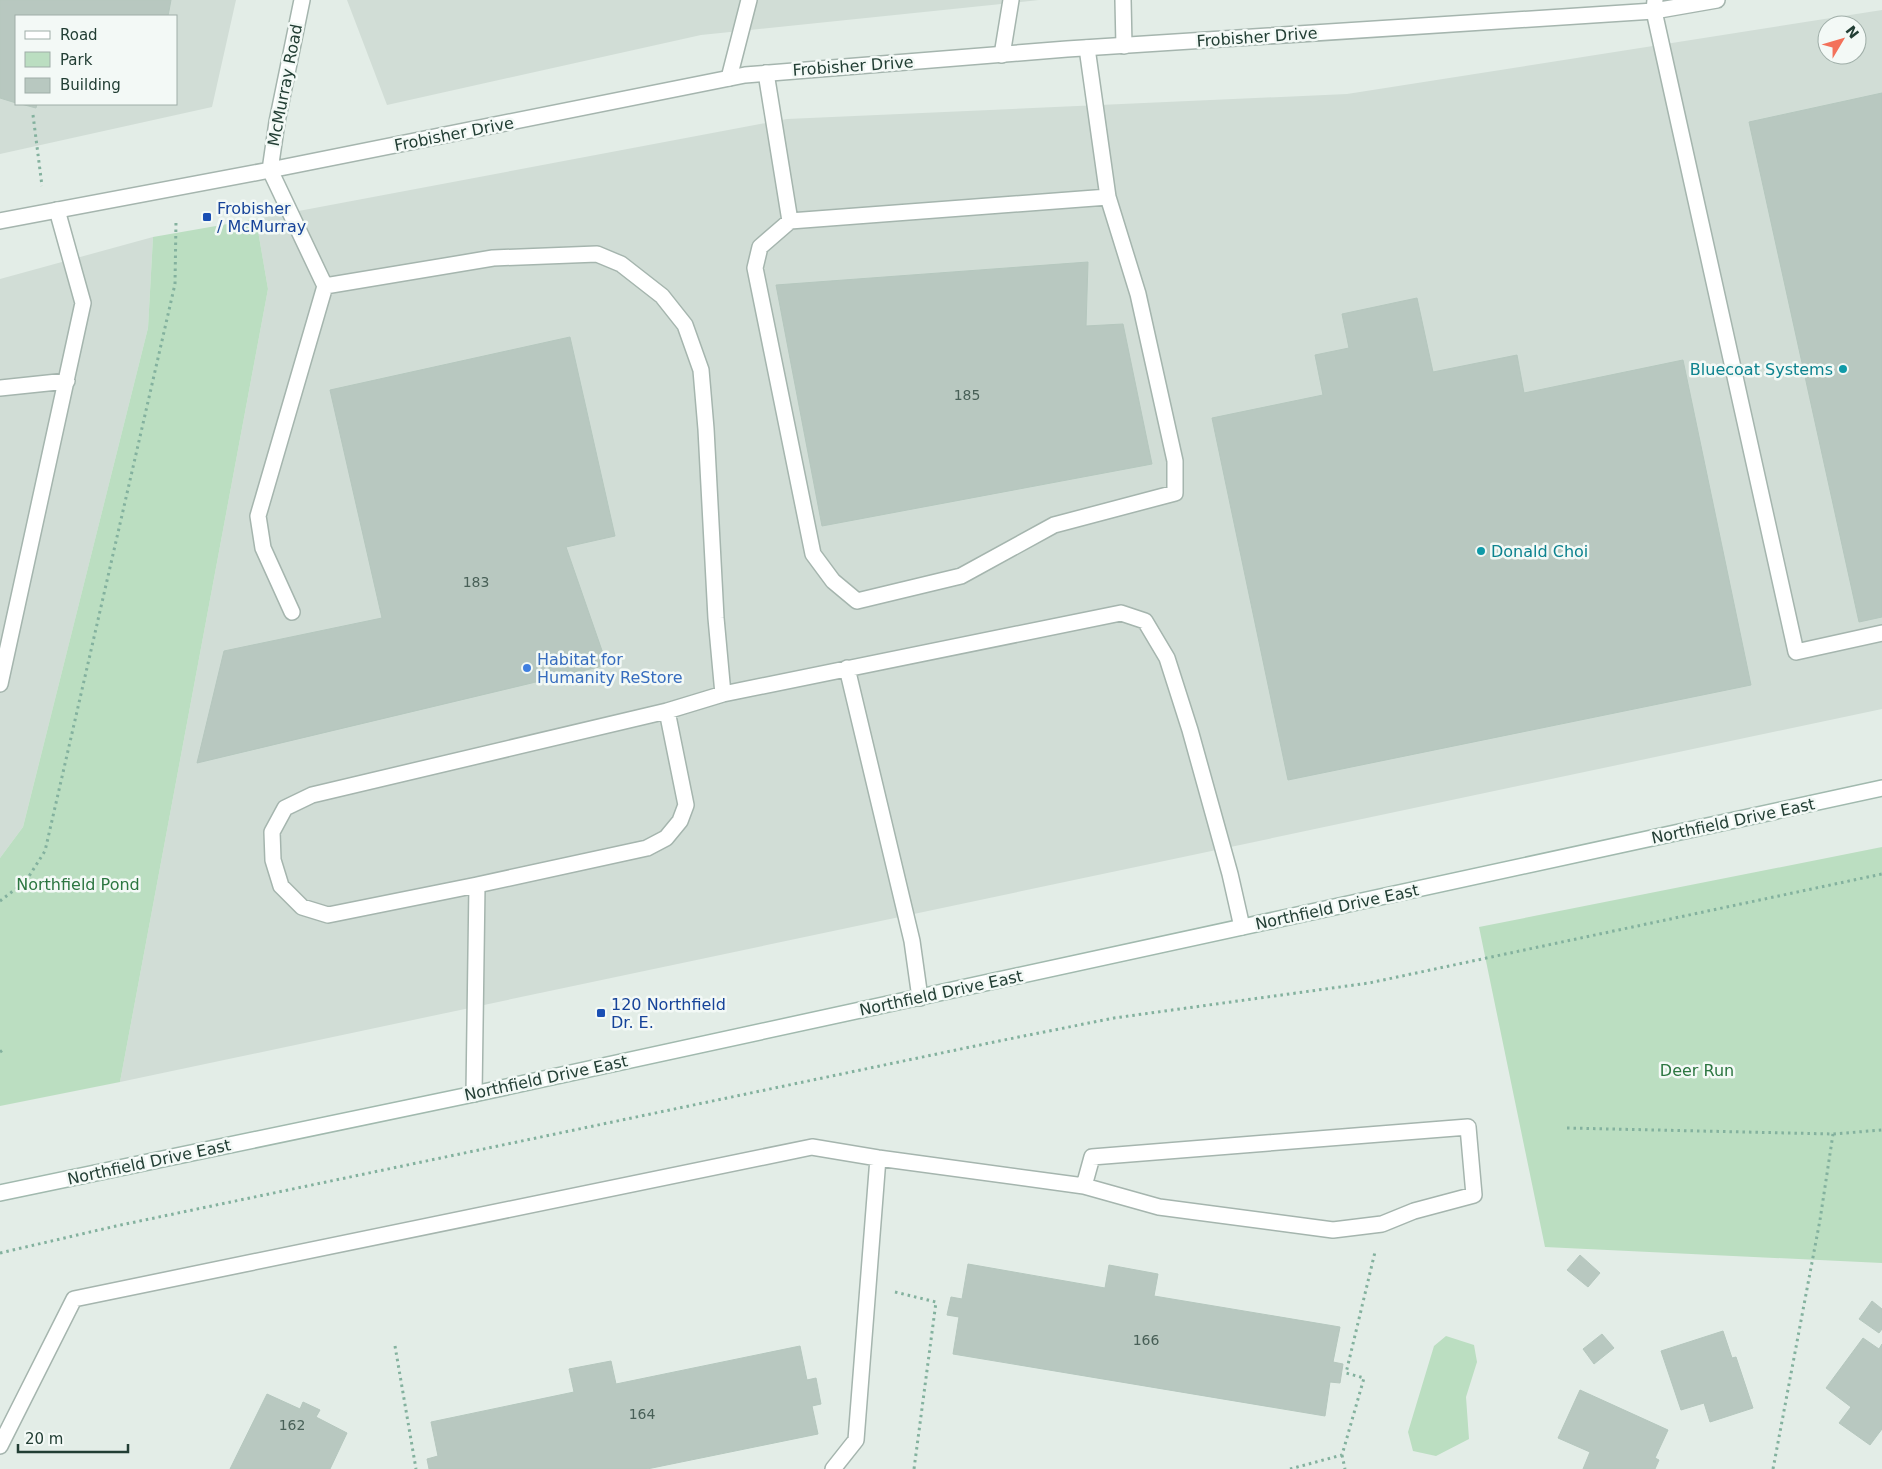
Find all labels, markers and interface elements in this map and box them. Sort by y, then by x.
legend [15,15,178,105]
north arrow [1817,15,1867,65]
street label: McMurray Road [264,22,306,148]
text: N [1842,22,1862,42]
street label: Frobisher Drive [1196,23,1318,51]
text: Road [60,26,98,44]
text: Park [60,51,93,69]
street label: Frobisher Drive [792,52,914,80]
text: Building [60,76,121,94]
street label: Frobisher Drive [393,113,515,155]
place label: Frobisher / McMurray [217,199,306,236]
marker: Frobisher / McMurray [201,211,213,223]
place label: Bluecoat Systems [1690,360,1833,379]
marker: Bluecoat Systems [1837,363,1849,375]
house number: 185 [954,387,980,403]
place label: Donald Choi [1491,542,1588,561]
marker: Donald Choi [1475,545,1487,557]
house number: 183 [463,574,489,590]
place label: Habitat for Humanity ReStore [537,650,683,687]
marker: Habitat for Humanity ReStore [521,662,533,674]
street label: Northfield Drive East [1650,794,1816,848]
park label: Northfield Pond [16,875,140,894]
street label: Northfield Drive East [1254,880,1420,934]
street label: Northfield Drive East [858,966,1024,1020]
place label: 120 Northfield Dr. E. [611,995,726,1032]
marker: 120 Northfield Dr. E. [595,1007,607,1019]
street label: Northfield Drive East [463,1051,629,1105]
park label: Deer Run [1660,1061,1734,1080]
street label: Northfield Drive East [66,1135,232,1189]
house number: 166 [1133,1332,1159,1348]
house number: 164 [629,1406,655,1422]
house number: 162 [279,1417,305,1433]
scale bar [18,1422,128,1454]
text: 20 m [25,1430,63,1448]

